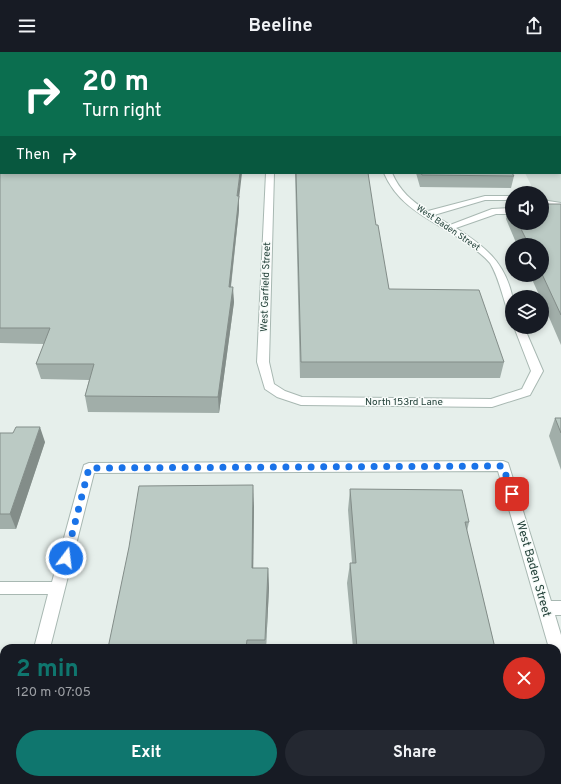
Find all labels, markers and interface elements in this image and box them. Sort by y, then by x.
icon: menu [16,15,38,37]
text: Beeline [248,15,313,38]
icon: share [523,15,545,37]
text: 20 m [82,65,149,101]
icon: right [16,68,68,120]
text: Turn right [82,100,162,123]
icon: right [58,144,80,166]
text: Then [16,146,50,165]
map controls [505,186,549,334]
button: sound [505,186,549,230]
street label: West Baden Street [414,203,482,253]
button: search [505,238,549,282]
street label: West Garfield Street [258,242,274,332]
button: layers [505,290,549,334]
street label: North 153rd Lane [365,396,443,409]
pin [495,477,529,511]
icon: arrive [501,483,523,505]
street label: West Baden Street [512,519,554,619]
position arrow [45,537,87,579]
text: 2 min [16,655,79,685]
button: close [503,657,545,699]
text: 120 m · 07:05 [16,685,91,701]
button: Exit [16,730,277,776]
button: Share [285,730,545,776]

